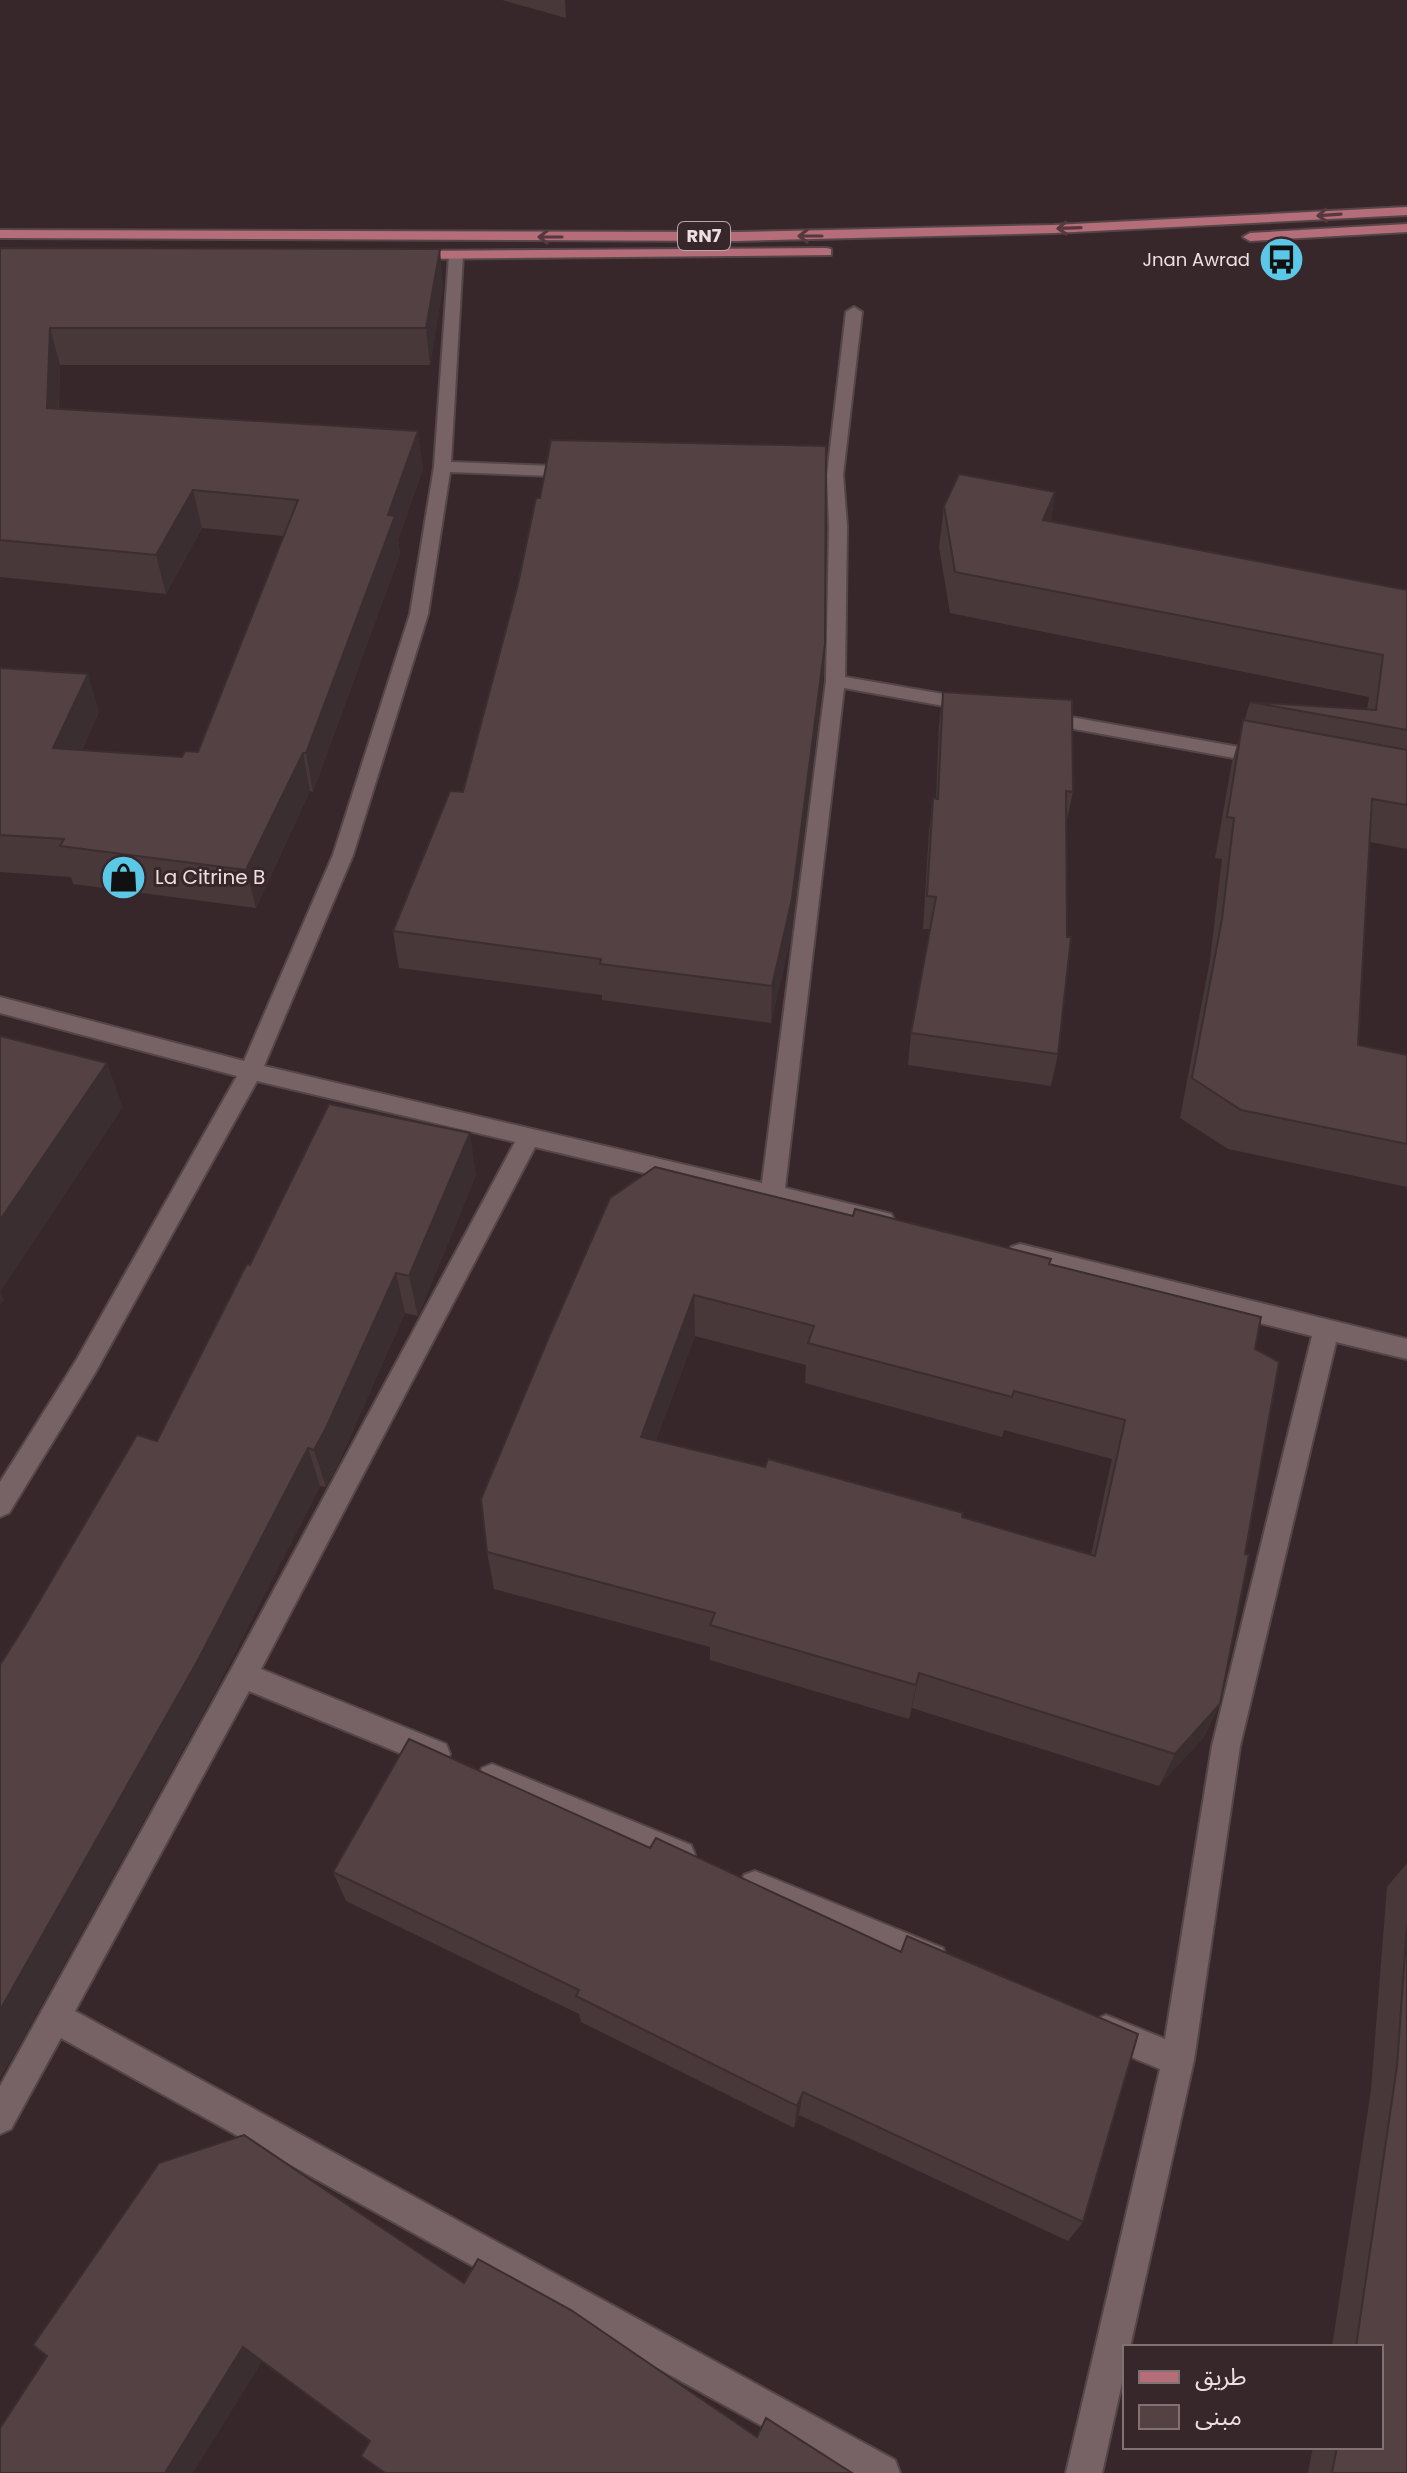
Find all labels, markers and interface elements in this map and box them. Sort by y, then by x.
one-way arrow [1316,208,1343,223]
one-way arrow [1056,221,1083,236]
road number: RN7 [678,222,730,250]
one-way arrow [797,228,824,244]
one-way arrow [537,230,564,245]
bus stop icon: Jnan Awrad [1257,236,1305,284]
place label: Jnan Awrad [1143,247,1250,272]
shop icon: La Citrine B [100,853,148,901]
place label: La Citrine B [155,863,265,891]
legend [1123,2345,1383,2449]
text: طريق [1195,2360,1247,2393]
text: مبنى [1195,2400,1242,2433]

